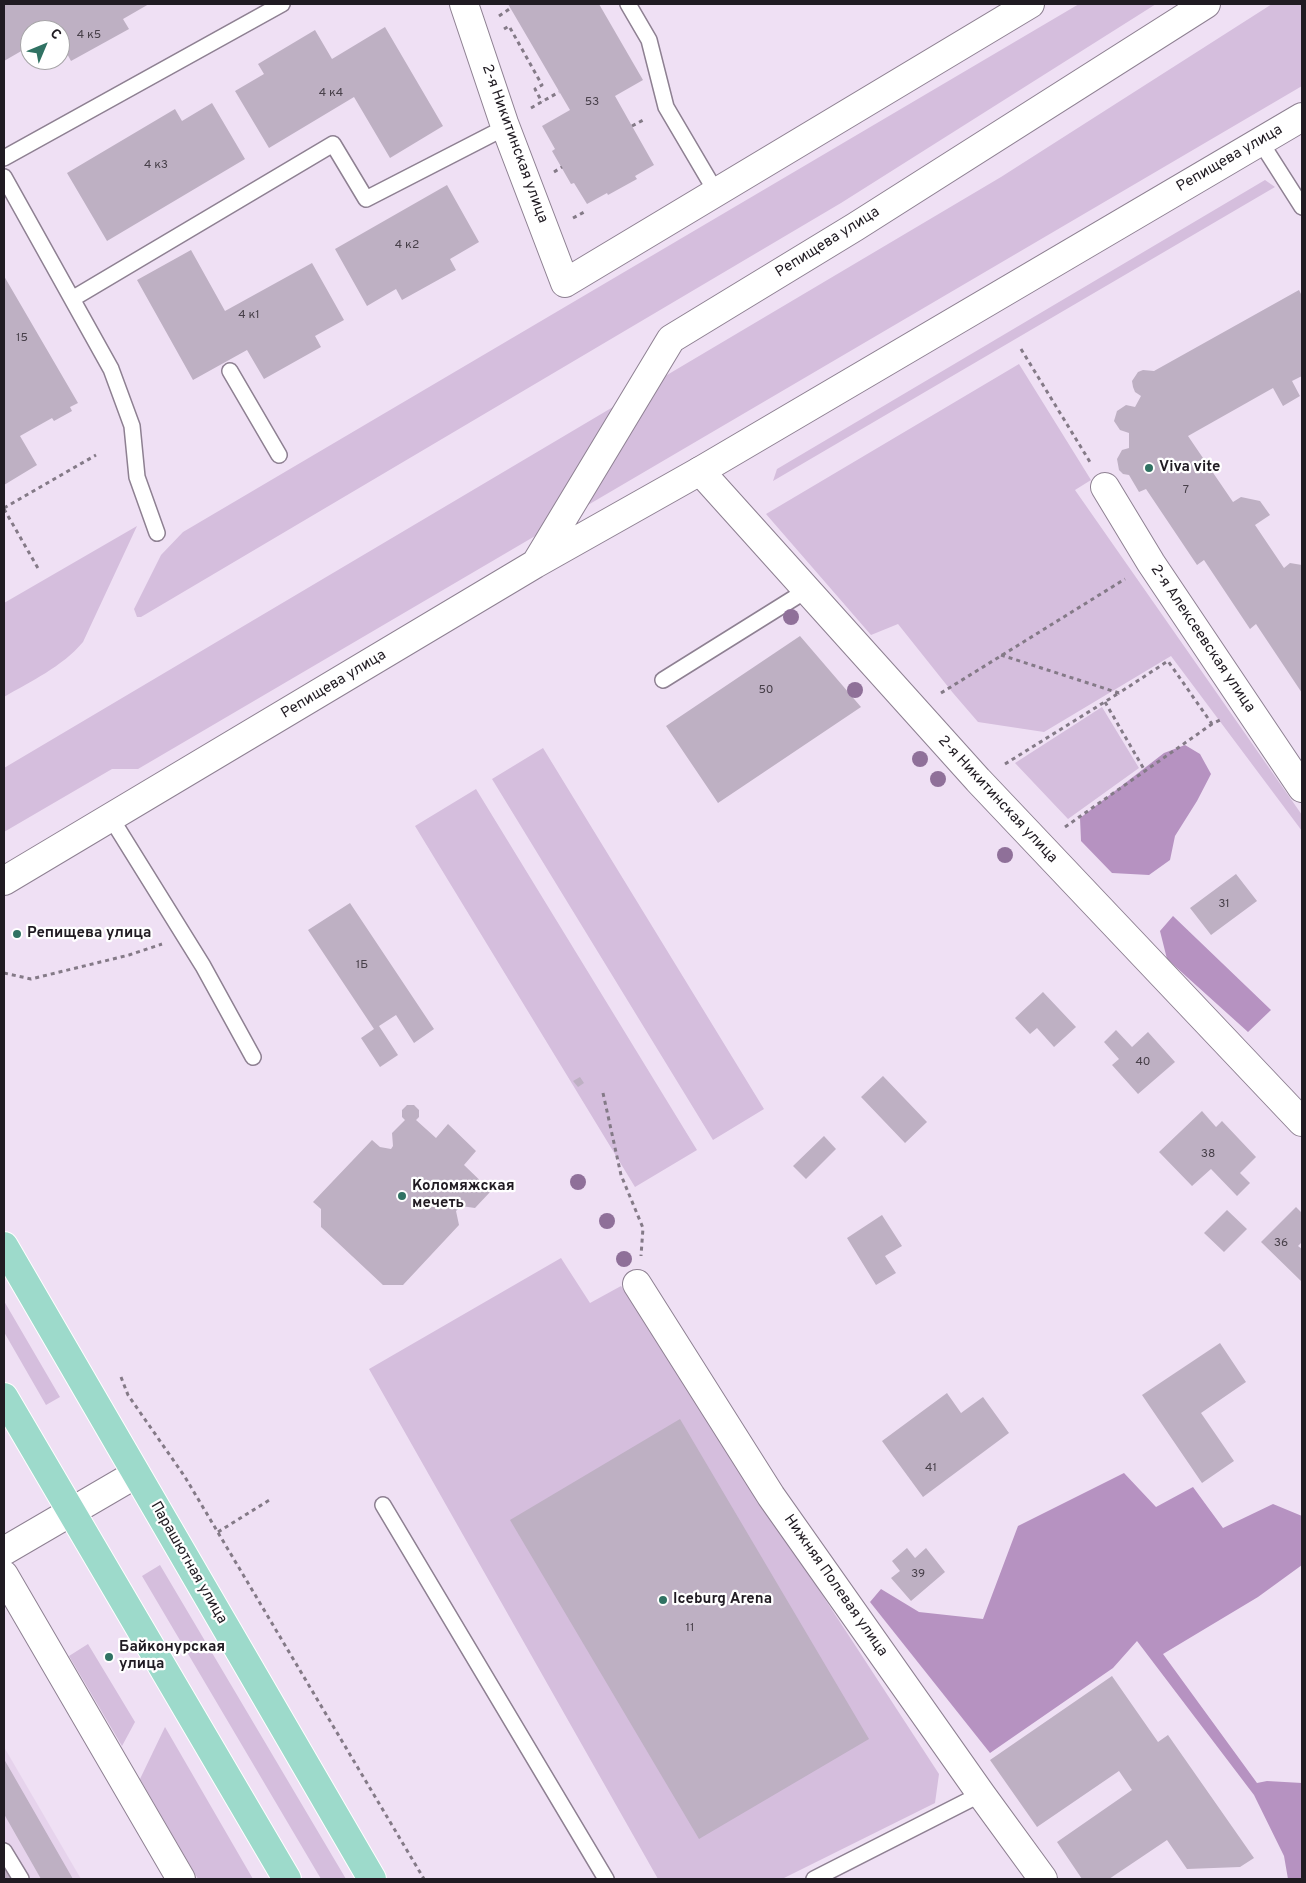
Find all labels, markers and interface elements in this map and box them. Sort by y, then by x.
north arrow [20,20,70,70]
text: С [46,26,64,44]
house number: 4 к5 [77,29,101,43]
street label: 2-я Никитинская улица [477,62,551,226]
house number: 4 к4 [319,87,343,101]
house number: 53 [585,96,599,110]
street label: Репищева улица [1174,121,1286,197]
house number: 4 к3 [144,159,168,173]
street label: Репищева улица [773,204,883,282]
house number: 4 к2 [395,239,419,253]
house number: 4 к1 [238,309,260,323]
house number: 15 [16,332,28,346]
place label: Viva vite [1159,459,1220,477]
marker: Viva vite [1143,462,1155,474]
house number: 7 [1183,484,1189,498]
street label: 2-я Алексеевская улица [1146,562,1258,716]
street label: Репищева улица [278,647,390,723]
house number: 50 [758,684,774,698]
street label: 2-я Никитинская улица [933,733,1061,867]
house number: 31 [1218,898,1230,912]
place label: Репищева улица [27,925,151,943]
marker: Репищева улица [11,928,23,940]
house number: 1Б [356,959,368,973]
house number: 40 [1135,1056,1151,1070]
house number: 38 [1201,1148,1215,1162]
place label: Коломяжская мечеть [412,1178,515,1213]
marker: Коломяжская мечеть [396,1190,408,1202]
house number: 36 [1274,1237,1288,1251]
house number: 41 [925,1462,937,1476]
street label: Парашютная улица [146,1499,230,1627]
street label: Нижняя Полевая улица [779,1512,891,1660]
house number: 39 [911,1568,925,1582]
place label: Iceburg Arena [673,1591,772,1609]
marker: Iceburg Arena [657,1594,669,1606]
house number: 11 [686,1622,694,1636]
place label: Байконурская улица [119,1639,225,1674]
marker: Байконурская улица [103,1651,115,1663]

